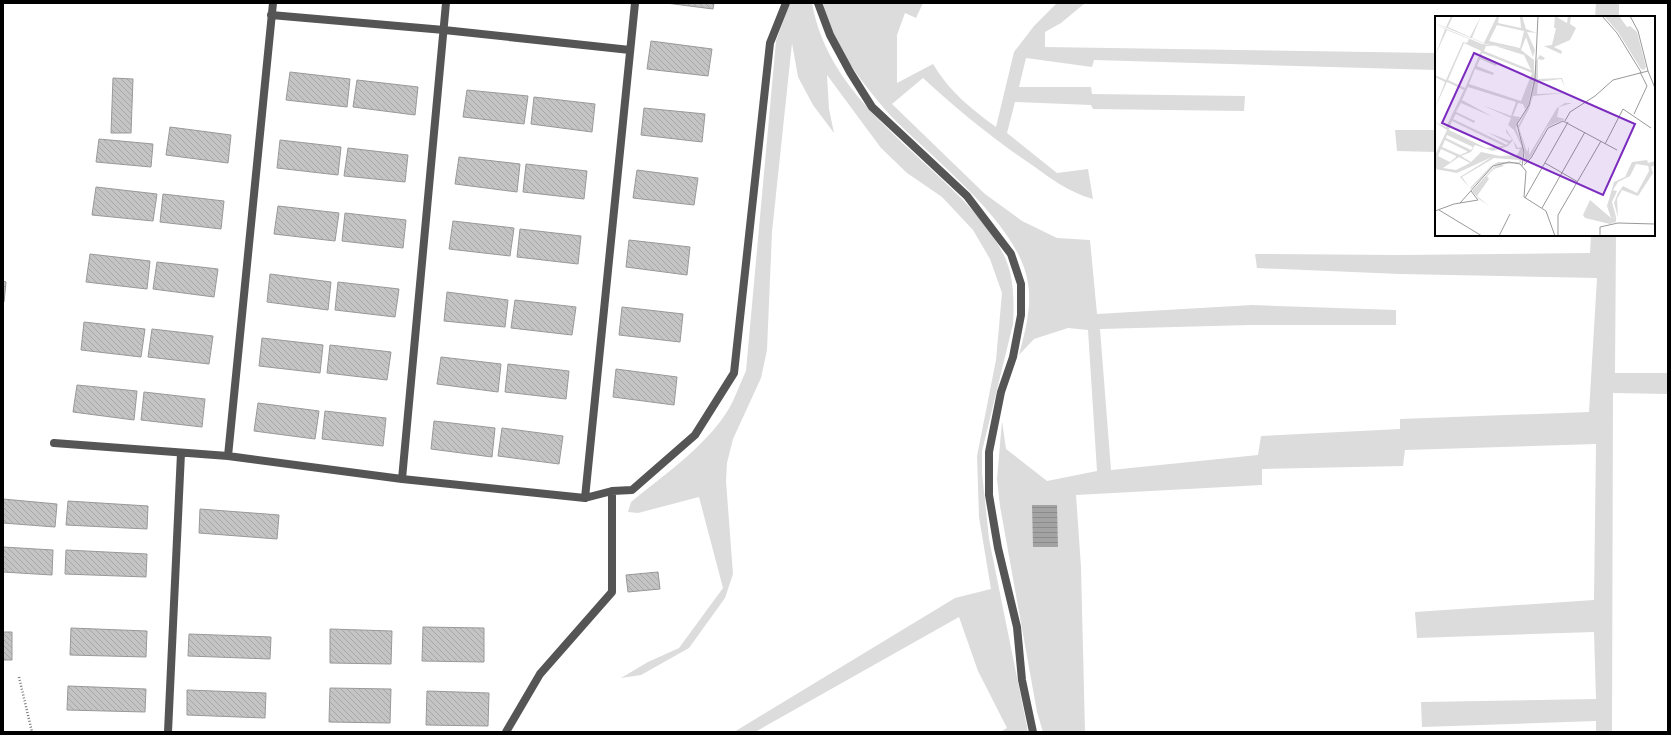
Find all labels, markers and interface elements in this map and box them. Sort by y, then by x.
inset map [1435,16,1655,236]

